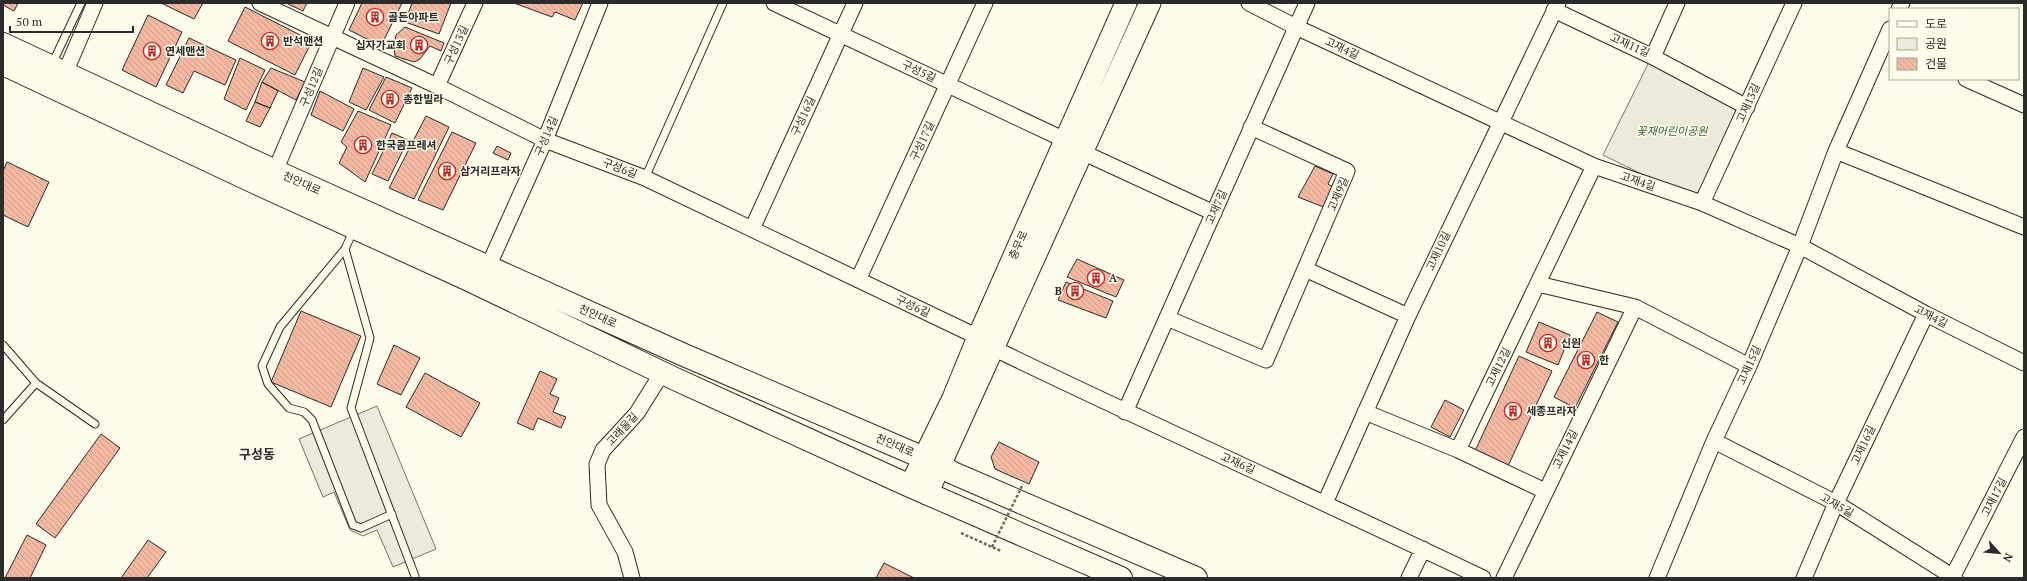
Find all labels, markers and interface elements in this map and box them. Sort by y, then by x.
building icon: 골든아파트 [365,7,385,27]
scale bar [10,8,133,34]
legend [1889,8,2019,80]
place label: 골든아파트 [388,10,439,24]
text: 50 m [16,14,43,29]
text: 도로 [1925,16,1947,31]
street label: 구성13길 [441,23,471,67]
street label: 고재11길 [1608,30,1652,60]
building icon: 반석맨션 [260,31,280,51]
place label: 반석맨션 [283,34,323,48]
street label: 고재4길 [1323,34,1361,62]
building icon: 십자가교회 [409,35,429,55]
text: 공원 [1925,36,1947,51]
place label: 십자가교회 [355,38,406,52]
building icon: 연세맨션 [142,41,162,61]
place label: 연세맨션 [165,44,205,58]
text: 건물 [1925,56,1947,71]
street label: 구성5길 [900,57,938,85]
street label: 구성12길 [296,65,326,109]
street label: 고재13길 [1733,81,1763,125]
building icon: 총한빌라 [380,89,400,109]
place label: 총한빌라 [403,92,443,106]
street label: 구성16길 [788,94,818,138]
street label: 구성14길 [531,114,561,158]
street label: 구성17길 [907,119,937,163]
park label: 꽃재어린이공원 [1637,124,1708,138]
building icon: 한국콤프레셔 [353,135,373,155]
place label: 한국콤프레셔 [376,138,437,152]
street label: 구성6길 [601,155,639,181]
building icon: 삼거리프라자 [437,161,457,181]
place label: 삼거리프라자 [460,164,521,178]
street label: 천안대로 [281,168,323,198]
street label: 고재4길 [1619,168,1657,194]
street label: 고재9길 [1324,175,1352,213]
street label: 고재7길 [1202,188,1230,226]
street label: 충무로 [1005,228,1031,262]
street label: 고재10길 [1423,229,1453,273]
building icon: A [1086,268,1106,288]
place label: A [1109,271,1118,285]
building icon: B [1065,281,1085,301]
place label: B [1055,284,1062,298]
street label: 구성6길 [894,292,932,320]
street label: 천안대로 [577,301,619,331]
street label: 고재4길 [1912,302,1950,330]
building icon: 신원 [1538,333,1558,353]
place label: 신원 [1561,336,1581,350]
street label: 고재15길 [1734,343,1764,387]
street label: 고재12길 [1482,345,1514,389]
building icon: 한 [1576,350,1596,370]
place label: 한 [1599,353,1609,367]
building icon: 세종프라자 [1503,401,1523,421]
place label: 세종프라자 [1526,404,1577,418]
street label: 고래울길 [603,409,641,449]
street label: 고재16길 [1848,423,1878,467]
street label: 고재14길 [1549,427,1581,471]
street label: 천안대로 [874,431,916,459]
district label: 구성동 [239,445,275,463]
street label: 고재6길 [1219,449,1257,477]
street label: 고재17길 [1978,475,2010,519]
street label: 고재5길 [1818,490,1856,520]
north arrow [1979,533,2019,573]
text: N [1999,551,2016,565]

